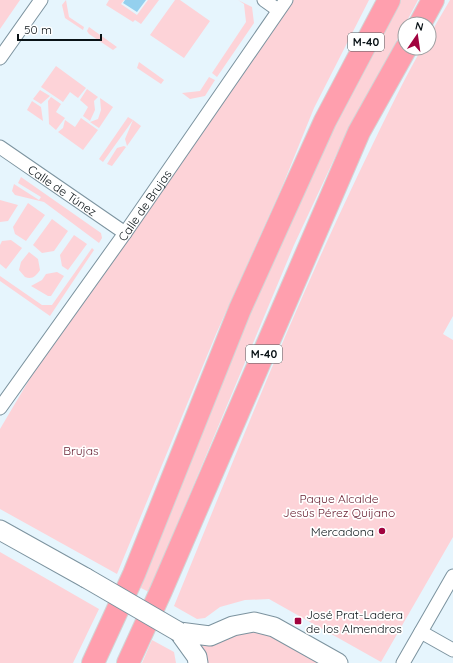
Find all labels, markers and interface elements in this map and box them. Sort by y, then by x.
scale bar [18,16,101,42]
north arrow [397,16,437,56]
text: N [414,19,425,34]
text: 50 m [24,22,52,37]
road number: M-40 [348,33,384,51]
street label: Calle de Túnez [25,161,100,219]
street label: Calle de Brujas [114,166,174,244]
road number: M-40 [246,345,282,363]
park label: Brujas [63,443,99,458]
park label: Paque Alcalde Jesús Pérez Quijano [283,491,395,520]
place label: Mercadona [311,524,374,539]
marker: Mercadona [377,526,387,536]
place label: José Prat-Ladera de los Almendros [306,607,403,636]
marker: José Prat-Ladera de los Almendros [293,616,303,626]

